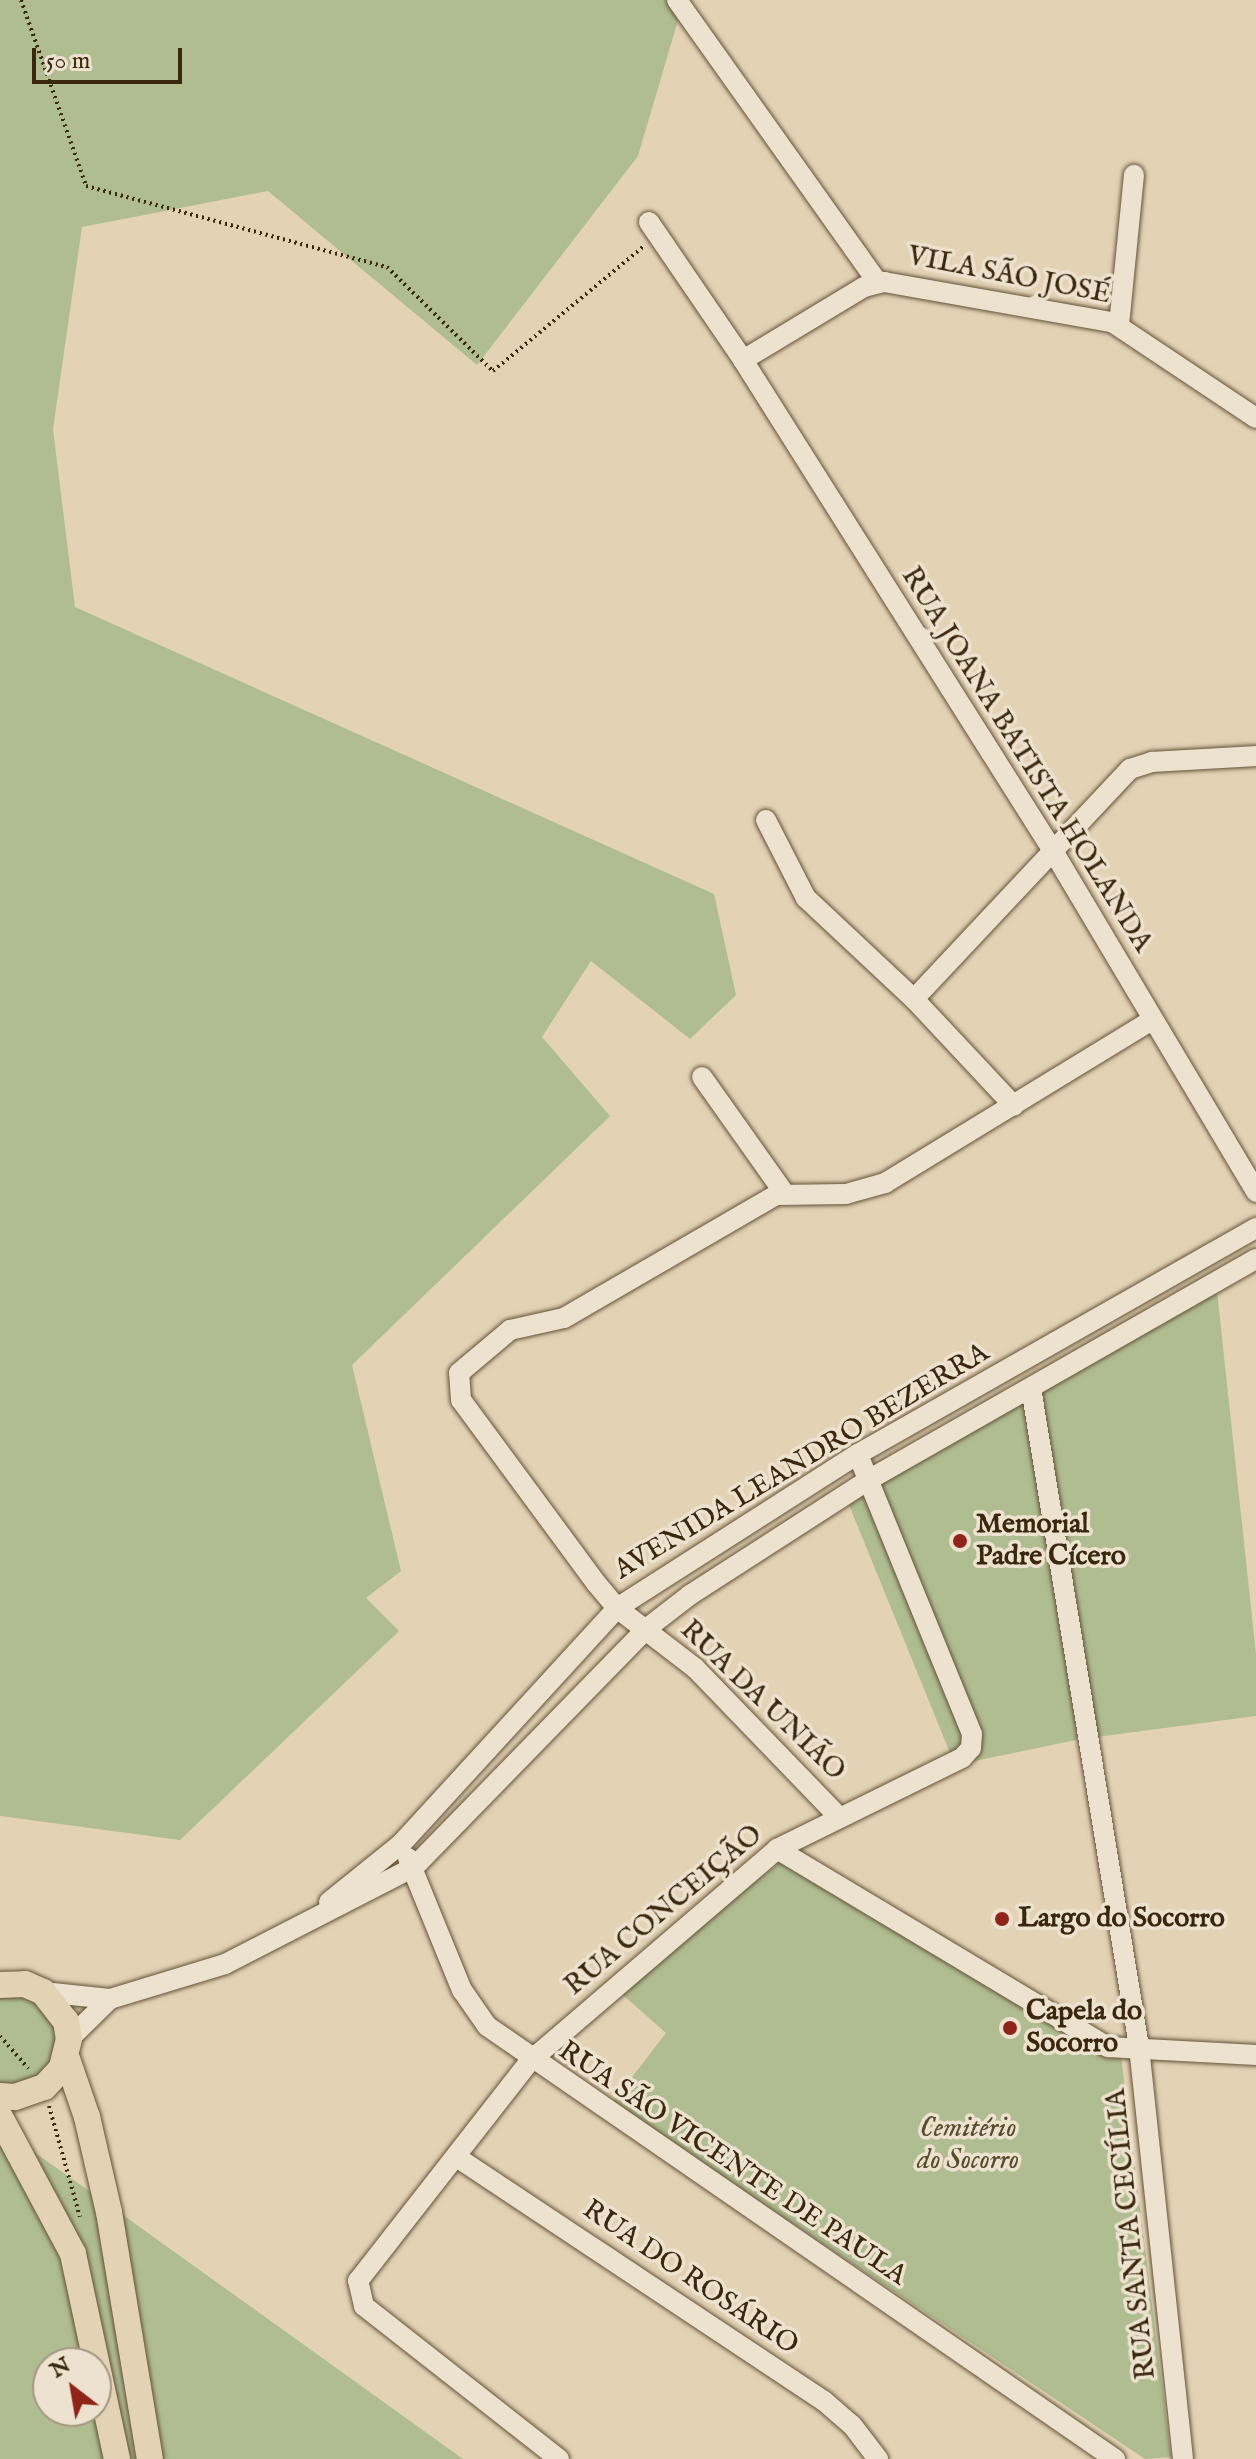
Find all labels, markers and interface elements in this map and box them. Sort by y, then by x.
scale bar [36,32,186,82]
text: 50 m [46,46,90,77]
street label: VILA SÃO JOSÉ [905,240,1113,312]
street label: RUA JOANA BATISTA HOLANDA [893,561,1159,959]
street label: AVENIDA LEANDRO BEZERRA [608,1337,996,1587]
place label: Memorial Padre Cícero [976,1508,1126,1574]
marker: Memorial Padre Cícero [951,1532,969,1550]
street label: RUA DA UNIÃO [672,1614,852,1788]
street label: RUA CONCEIÇÃO [558,1819,770,2003]
place label: Largo do Socorro [1018,1902,1225,1936]
marker: Largo do Socorro [993,1910,1011,1928]
place label: Capela do Socorro [1026,1995,1142,2061]
marker: Capela do Socorro [1001,2019,1019,2037]
street label: RUA SÃO VICENTE DE PAULA [551,2035,913,2293]
street label: RUA SANTA CECÍLIA [1100,2087,1164,2381]
park label: Cemitério do Socorro [917,2112,1019,2178]
street label: RUA DO ROSÁRIO [576,2193,804,2363]
north arrow [32,2347,112,2427]
text: N [45,2351,76,2385]

